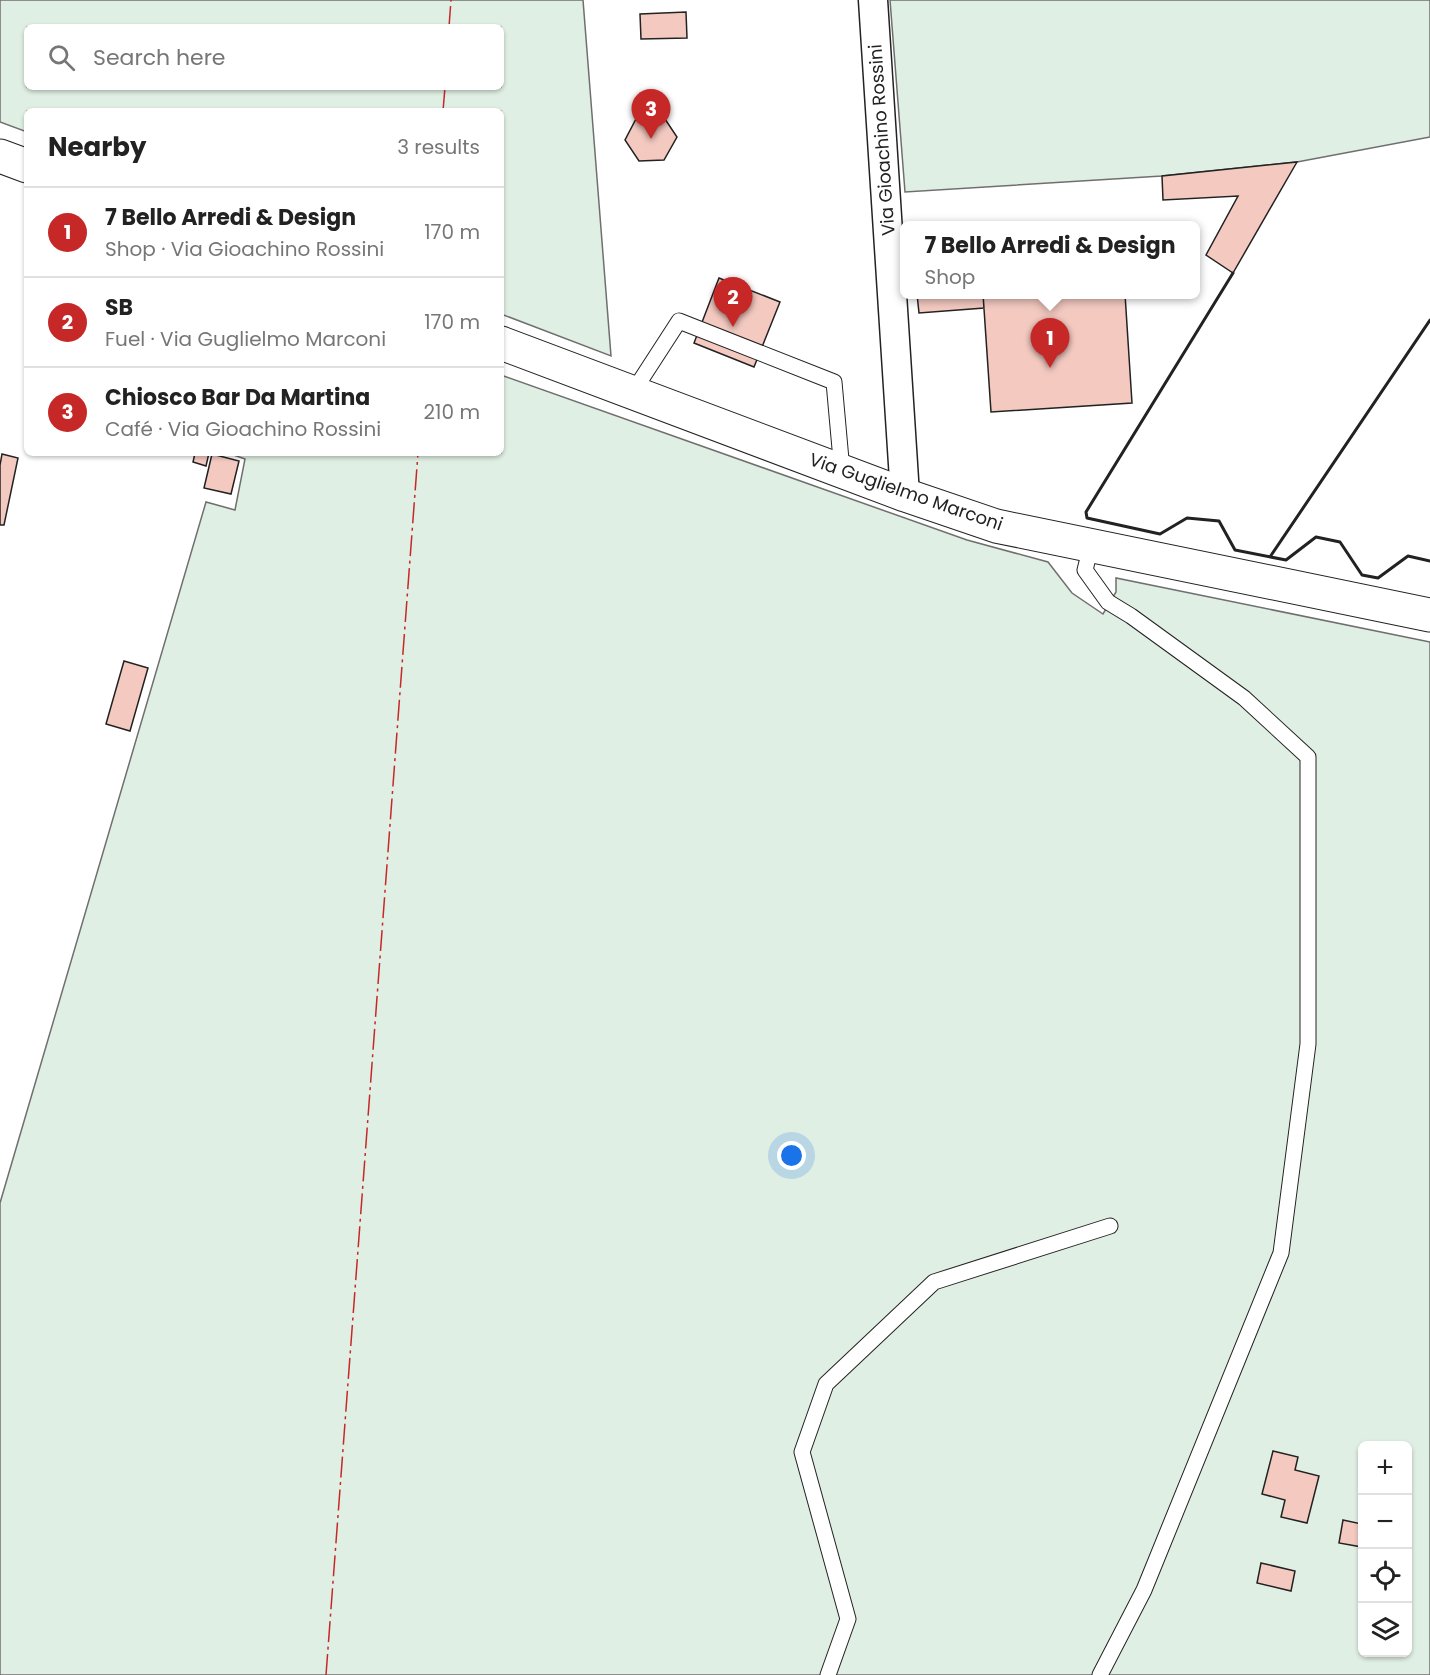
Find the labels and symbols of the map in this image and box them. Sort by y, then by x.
street label: Via Gioachino Rossini [862,43,901,237]
pin: 3 [632,90,670,139]
pin: 2 [714,278,752,327]
pin: 1 [1030,318,1070,368]
street label: Via Guglielmo Marconi [806,447,1006,536]
your location [777,1141,806,1170]

